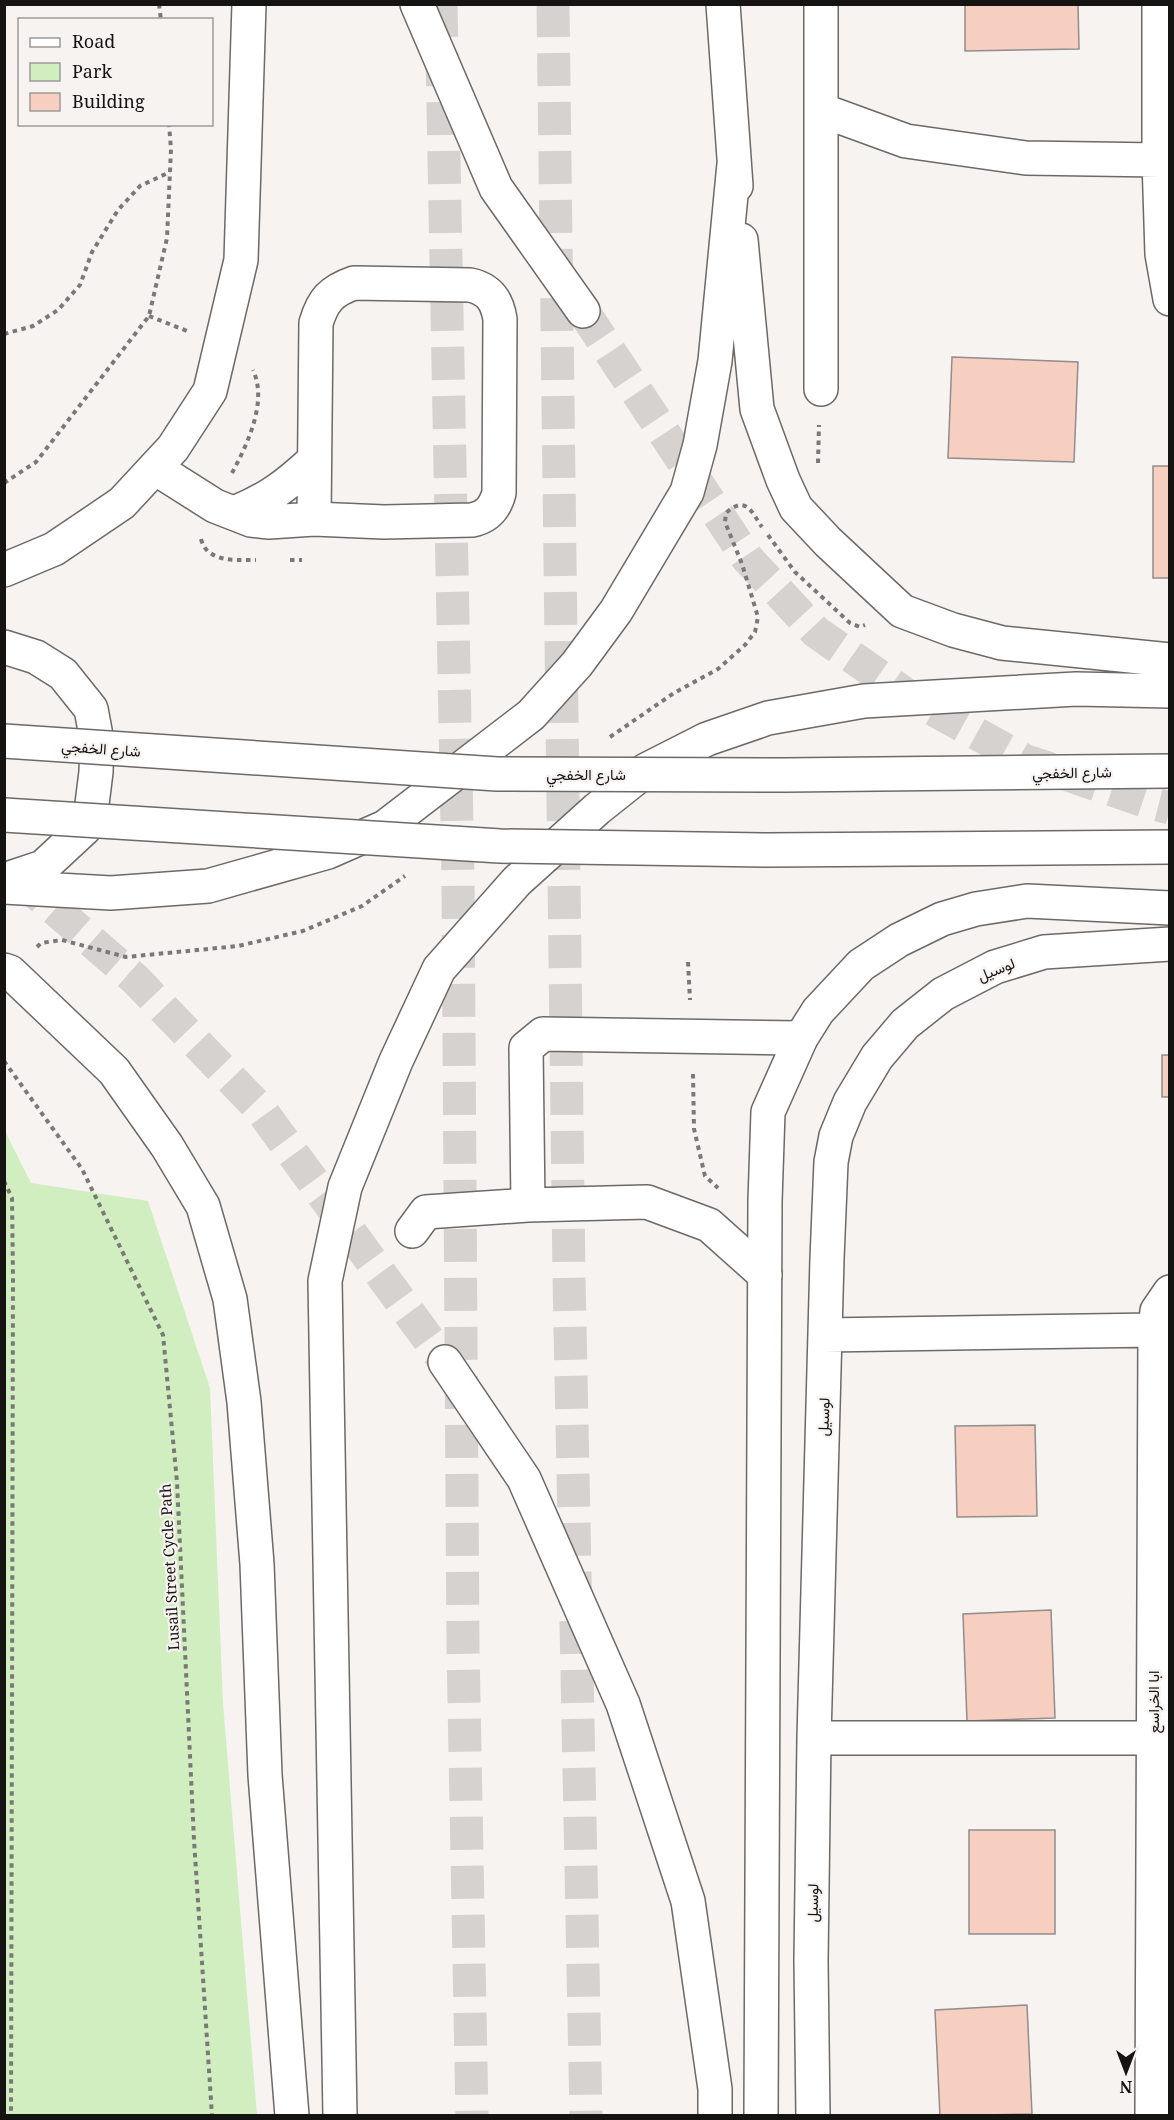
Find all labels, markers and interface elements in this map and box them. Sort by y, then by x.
legend [18,18,213,126]
text: Road [72,29,115,53]
text: Park [72,59,112,83]
text: Building [72,89,145,113]
street label: شارع الخفجي [60,735,142,765]
street label: شارع الخفجي [1032,761,1112,787]
street label: شارع الخفجي [546,764,626,788]
street label: لوسيل [974,952,1018,986]
street label: لوسيل [812,1397,834,1437]
street label: Lusail Street Cycle Path [155,1483,183,1651]
street label: ابا الخراسع [1143,1671,1165,1733]
street label: لوسيل [802,1883,822,1923]
north arrow [1096,2042,1156,2102]
text: N [1119,2076,1132,2098]

